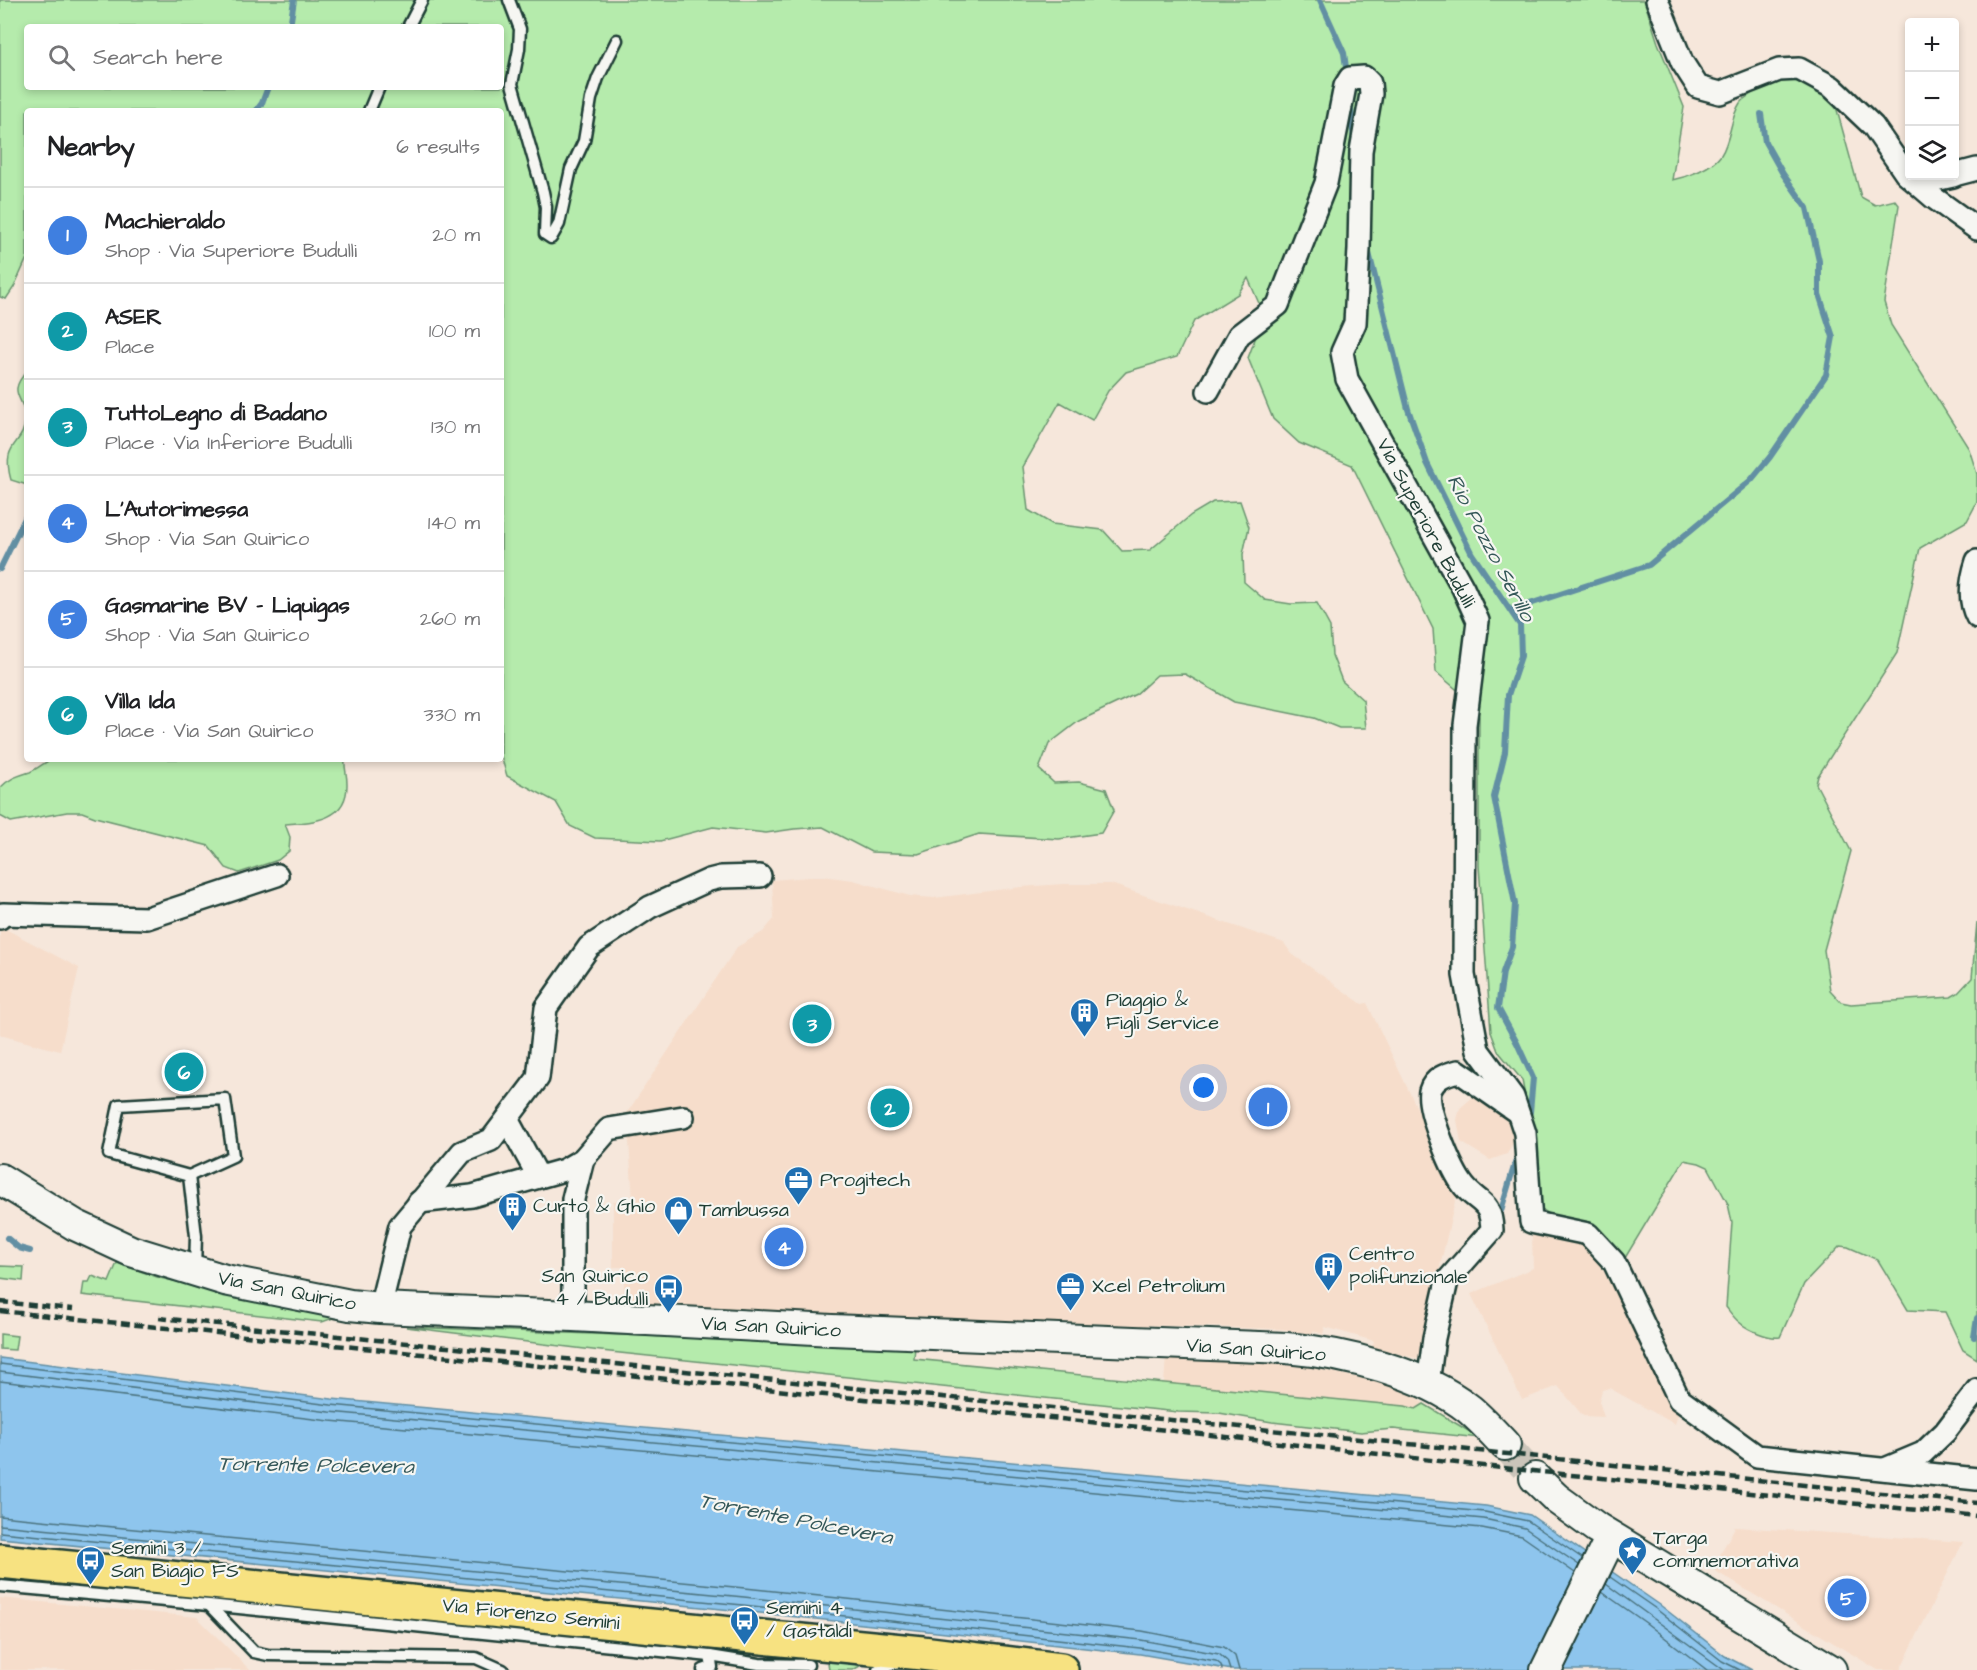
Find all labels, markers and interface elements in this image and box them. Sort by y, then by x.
map controls [1905,18,1959,180]
button: + [1905,18,1959,72]
search box [24,24,504,90]
icon: search [45,41,78,74]
text: Search here [93,42,223,73]
button: − [1905,72,1959,126]
button: layers [1905,126,1959,180]
text: Nearby [48,129,135,165]
text: 6 results [396,133,480,161]
text: Machieraldo [105,206,225,237]
text: 1 [66,221,69,249]
text: 20 m [432,221,480,249]
text: Shop · Via Superiore Budulli [105,237,357,265]
text: ASER [105,302,162,333]
text: 2 [62,317,73,345]
text: 100 m [429,317,480,345]
text: Place [105,333,155,361]
text: TuttoLegno di Badano [105,398,327,429]
text: 3 [62,413,73,441]
text: 130 m [431,413,480,441]
text: Place · Via Inferiore Budulli [105,429,352,457]
street label: Via Superiore Budulli [1370,433,1482,613]
water label: Rio Pozzo Serillo [1440,469,1543,629]
text: L'Autorimessa [105,494,248,525]
text: 4 [61,509,74,537]
text: 140 m [428,509,480,537]
text: Shop · Via San Quirico [105,525,309,553]
text: Gasmarine BV - Liquigas [105,590,350,621]
text: 5 [60,605,75,633]
text: 260 m [420,605,480,633]
text: Shop · Via San Quirico [105,621,309,649]
text: Villa Ida [105,686,175,717]
text: 6 [61,701,74,729]
text: 330 m [423,701,480,729]
text: Place · Via San Quirico [105,717,314,745]
place label: Piaggio & Figli Service [1106,986,1219,1038]
building icon: Piaggio & Figli Service [1069,996,1101,1038]
pin: 3 [792,1002,832,1046]
pin: 6 [164,1050,204,1094]
your location [1189,1073,1218,1102]
pin: 1 [1248,1084,1288,1130]
pin: 2 [870,1086,910,1130]
office icon: Progitech [783,1164,815,1206]
place label: Progitech [820,1166,910,1195]
building icon: Curto & Ghio [496,1190,528,1232]
place label: Curto & Ghio [533,1192,655,1220]
shop icon: Tambussa [662,1194,694,1236]
place label: Tambussa [699,1196,789,1224]
pin: 4 [764,1224,804,1270]
place label: Centro polifunzionale [1349,1240,1468,1291]
building icon: Centro polifunzionale [1312,1250,1344,1292]
place label: San Quirico 4 / Budulli [542,1262,648,1313]
street label: Via San Quirico [216,1264,358,1318]
office icon: Xcel Petrolium [1055,1270,1087,1312]
bus stop icon: San Quirico 4 / Budulli [653,1272,685,1314]
place label: Xcel Petrolium [1092,1272,1225,1300]
street label: Via San Quirico [700,1309,842,1345]
street label: Via San Quirico [1185,1331,1327,1369]
water label: Torrente Polcevera [218,1449,415,1481]
water label: Torrente Polcevera [697,1486,896,1552]
place label: Targa commemorativa [1653,1524,1799,1575]
place label: Semini 3 / San Biagio FS [111,1534,239,1586]
place icon: Targa commemorativa [1616,1534,1648,1576]
bus stop icon: Semini 3 / San Biagio FS [74,1544,106,1586]
pin: 5 [1828,1576,1866,1620]
street label: Via Fiorenzo Semini [441,1591,621,1637]
place label: Semini 4 / Gastaldi [766,1594,852,1645]
bus stop icon: Semini 4 / Gastaldi [729,1604,761,1646]

